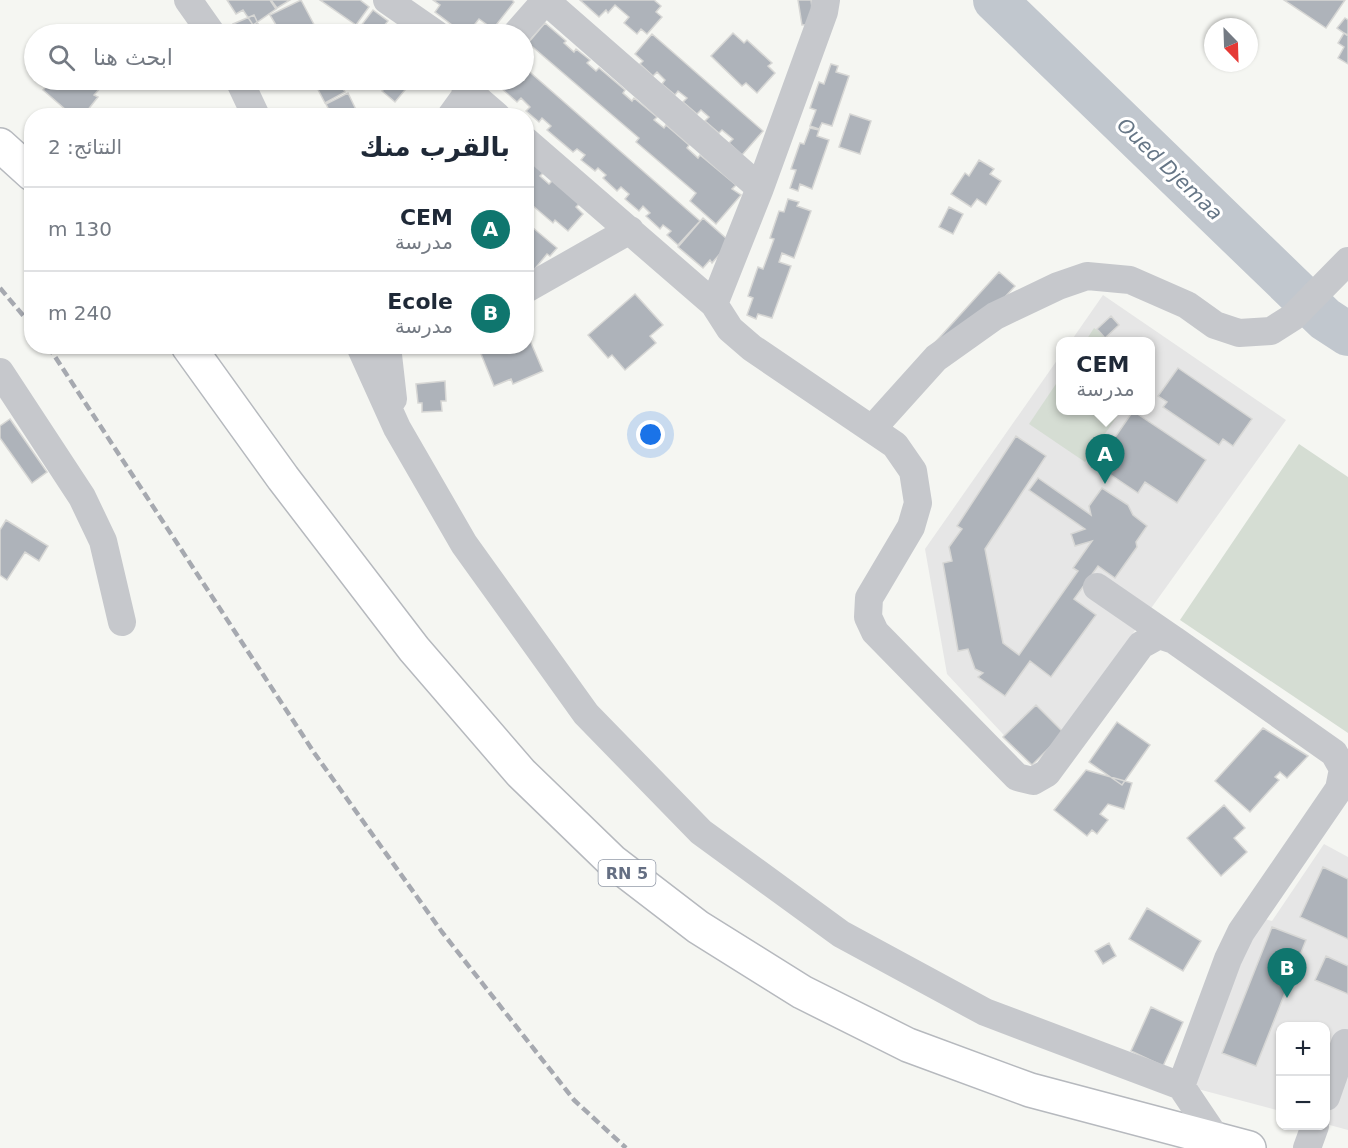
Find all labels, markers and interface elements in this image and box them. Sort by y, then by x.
north arrow [1204,18,1258,72]
search box [24,24,534,90]
icon: search [45,41,78,74]
text: ابحث هنا [93,45,173,70]
water label: Oued Djemaa [1112,113,1228,225]
text: بالقرب منك [360,132,510,162]
text: النتائج: 2 [48,135,122,159]
text: CEM [400,205,453,230]
text: 130 m [48,217,112,241]
text: A [483,217,498,241]
text: مدرسة [395,230,453,254]
text: Ecole [387,289,453,314]
text: 240 m [48,301,112,325]
text: B [483,301,498,325]
text: مدرسة [395,314,453,338]
popup [1056,337,1155,415]
text: CEM [1076,352,1129,377]
text: مدرسة [1076,377,1135,401]
your location [636,420,665,449]
pin: A [1086,434,1124,484]
road number: RN 5 [598,860,656,886]
pin: B [1268,948,1306,998]
map controls [1276,1022,1330,1130]
button: + [1276,1022,1330,1076]
button: − [1276,1076,1330,1130]

